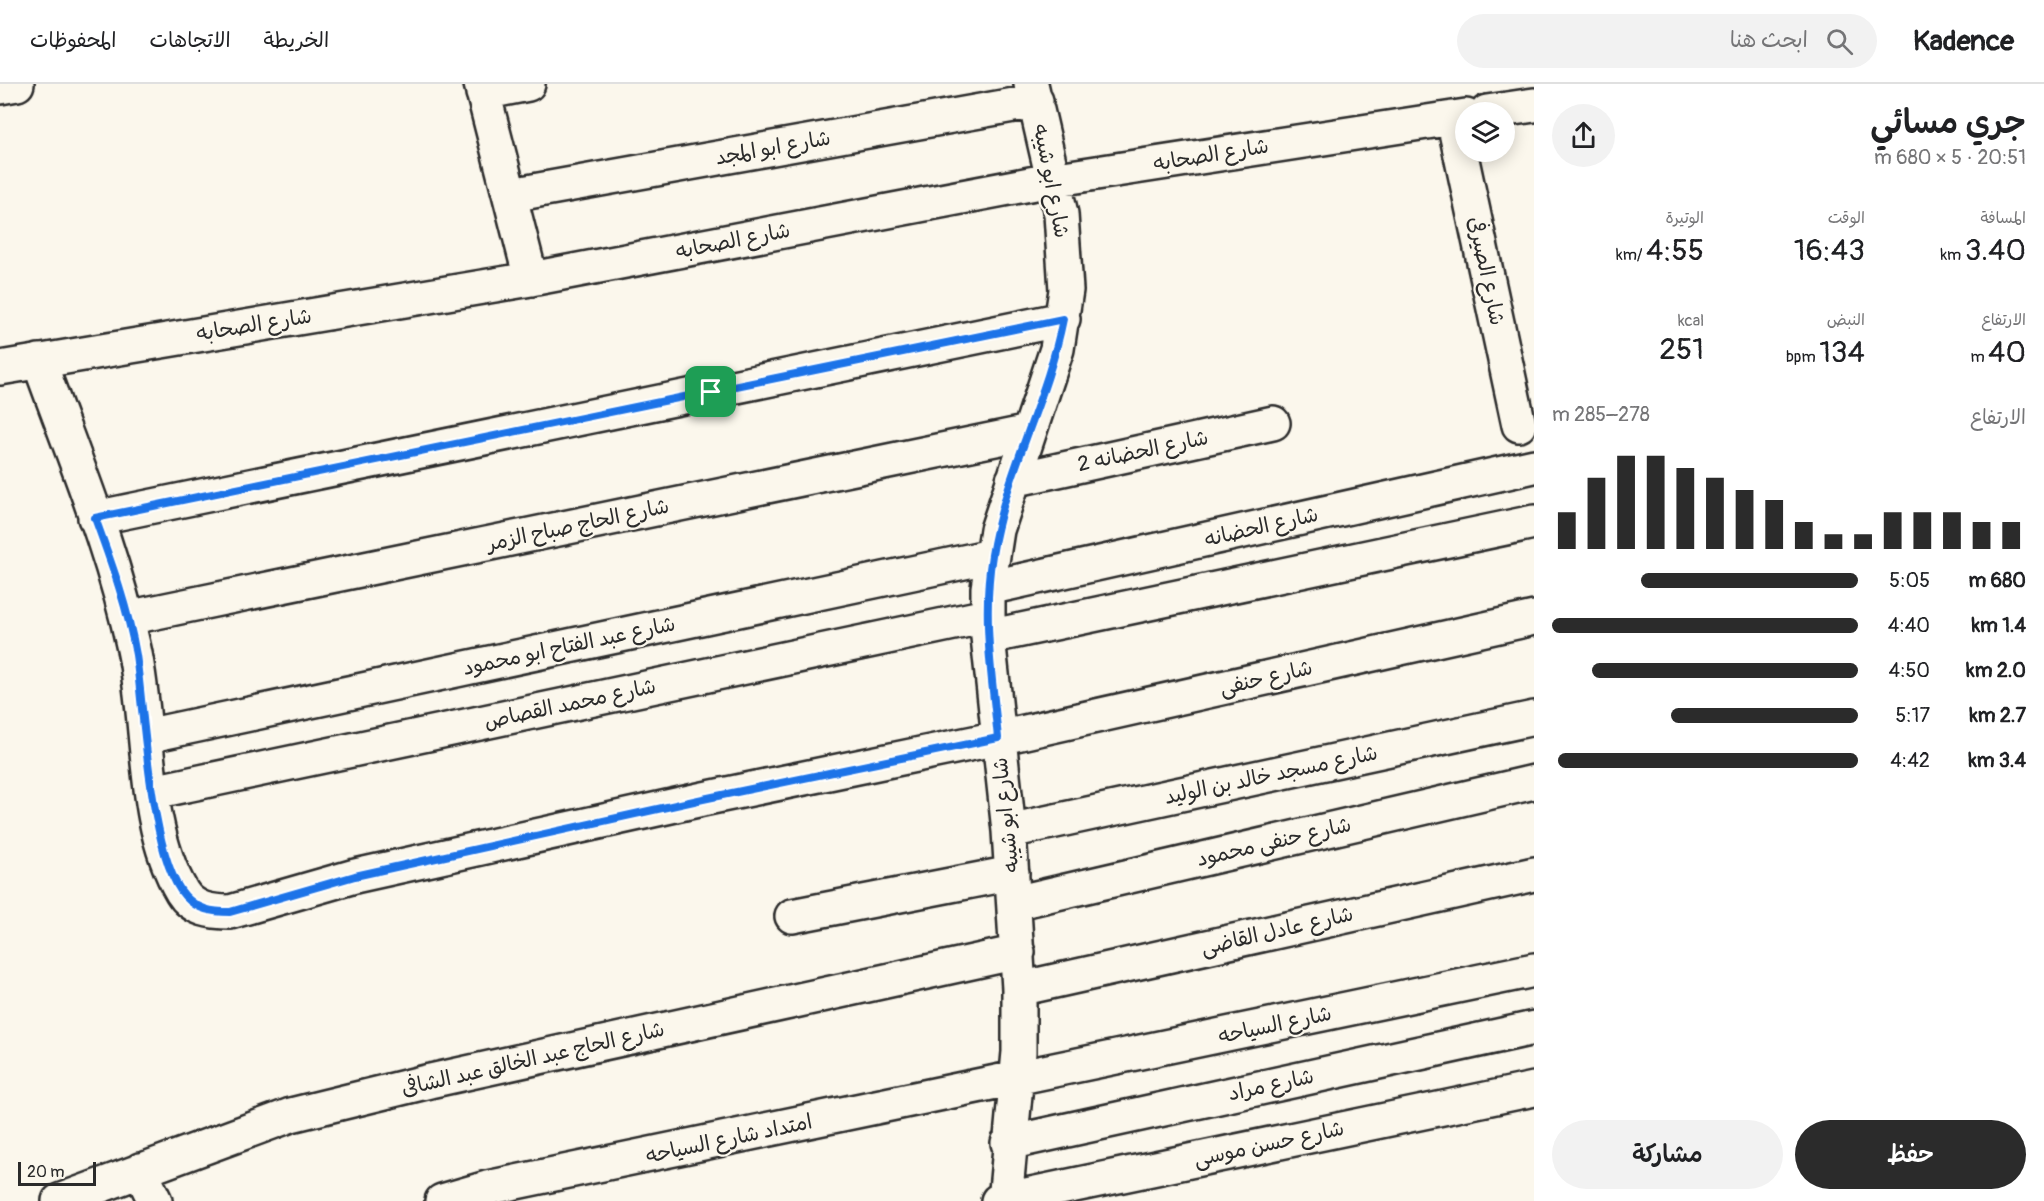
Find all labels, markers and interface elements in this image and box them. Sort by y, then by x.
search box [1457,14,1877,68]
text: Kadence [1913,24,2014,59]
icon: search [1823,25,1856,58]
text: ابحث هنا [1730,26,1808,54]
text: المحفوظات [30,27,116,54]
text: الاتجاهات [149,27,231,54]
text: الخريطة [264,27,329,54]
map controls [1455,102,1515,162]
button: layers [1455,102,1515,162]
text: جري مسائي [1870,102,2026,143]
button: share [1552,104,1615,167]
street label: شارع ابو شيبه [1026,122,1075,240]
street label: شارع ابو المجد [713,125,833,172]
street label: شارع الصحابه [1151,133,1271,178]
text: 20:51 · 5 × 680 m [1874,145,2026,170]
text: الوتيرة [1665,208,1704,228]
text: الوقت [1828,208,1865,228]
text: المسافة [1980,208,2026,228]
street label: شارع الصيرفى [1460,214,1512,328]
street label: شارع الصحابه [673,217,793,266]
text: 4:55 [1646,232,1704,269]
text: 16:43 [1794,232,1865,269]
text: 3.40 [1965,232,2026,269]
text: /km [1616,245,1646,265]
text: km [1940,245,1965,265]
street label: شارع الصحابه [194,303,314,348]
text: النبض [1827,310,1865,330]
text: الارتفاع [1981,310,2026,330]
text: kcal [1678,311,1704,331]
text: 251 [1659,331,1704,368]
text: 134 [1819,334,1865,371]
text: 40 [1988,334,2026,371]
text: bpm [1786,347,1819,367]
text: m [1970,347,1988,367]
pin [685,366,736,417]
icon: arrive [694,375,727,408]
text: 278–285 m [1552,402,1650,427]
text: الارتفاع [1970,405,2026,430]
street label: شارع الحضانه 2 [1075,424,1211,479]
street label: شارع الحاج صباح الزمر [482,492,672,559]
street label: شارع الحضانه [1201,501,1321,554]
text: 5:05 [1889,568,1930,593]
text: 680 m [1969,568,2026,593]
street label: شارع عبد الفتاح ابو محمود [460,610,678,683]
text: 4:40 [1888,613,1930,638]
text: 1.4 km [1972,613,2026,638]
street label: شارع حنفى [1217,654,1315,703]
text: 4:50 [1889,658,1930,683]
text: 2.0 km [1966,658,2026,683]
street label: شارع محمد القصاص [482,673,659,736]
text: 5:17 [1895,703,1930,728]
text: 2.7 km [1969,703,2026,728]
street label: شارع مسجد خالد بن الوليد [1162,739,1380,812]
text: 4:42 [1890,748,1930,773]
text: 3.4 km [1968,748,2026,773]
street label: شارع ابو شيبه [987,756,1026,874]
street label: شارع حنفى محمود [1194,811,1354,874]
street label: شارع عادل القاضى [1198,900,1356,963]
street label: شارع السياحه [1216,1000,1334,1051]
street label: شارع الحاج عبد الخالق عبد الشافى [399,1015,667,1103]
street label: شارع مراد [1226,1063,1317,1108]
street label: امتداد شارع السياحه [643,1108,815,1171]
street label: شارع حسن موسى [1191,1115,1347,1174]
button: مشاركة [1552,1120,1783,1189]
button: حفظ [1795,1120,2026,1189]
scale bar [18,1159,96,1186]
text: 20 m [27,1162,65,1182]

